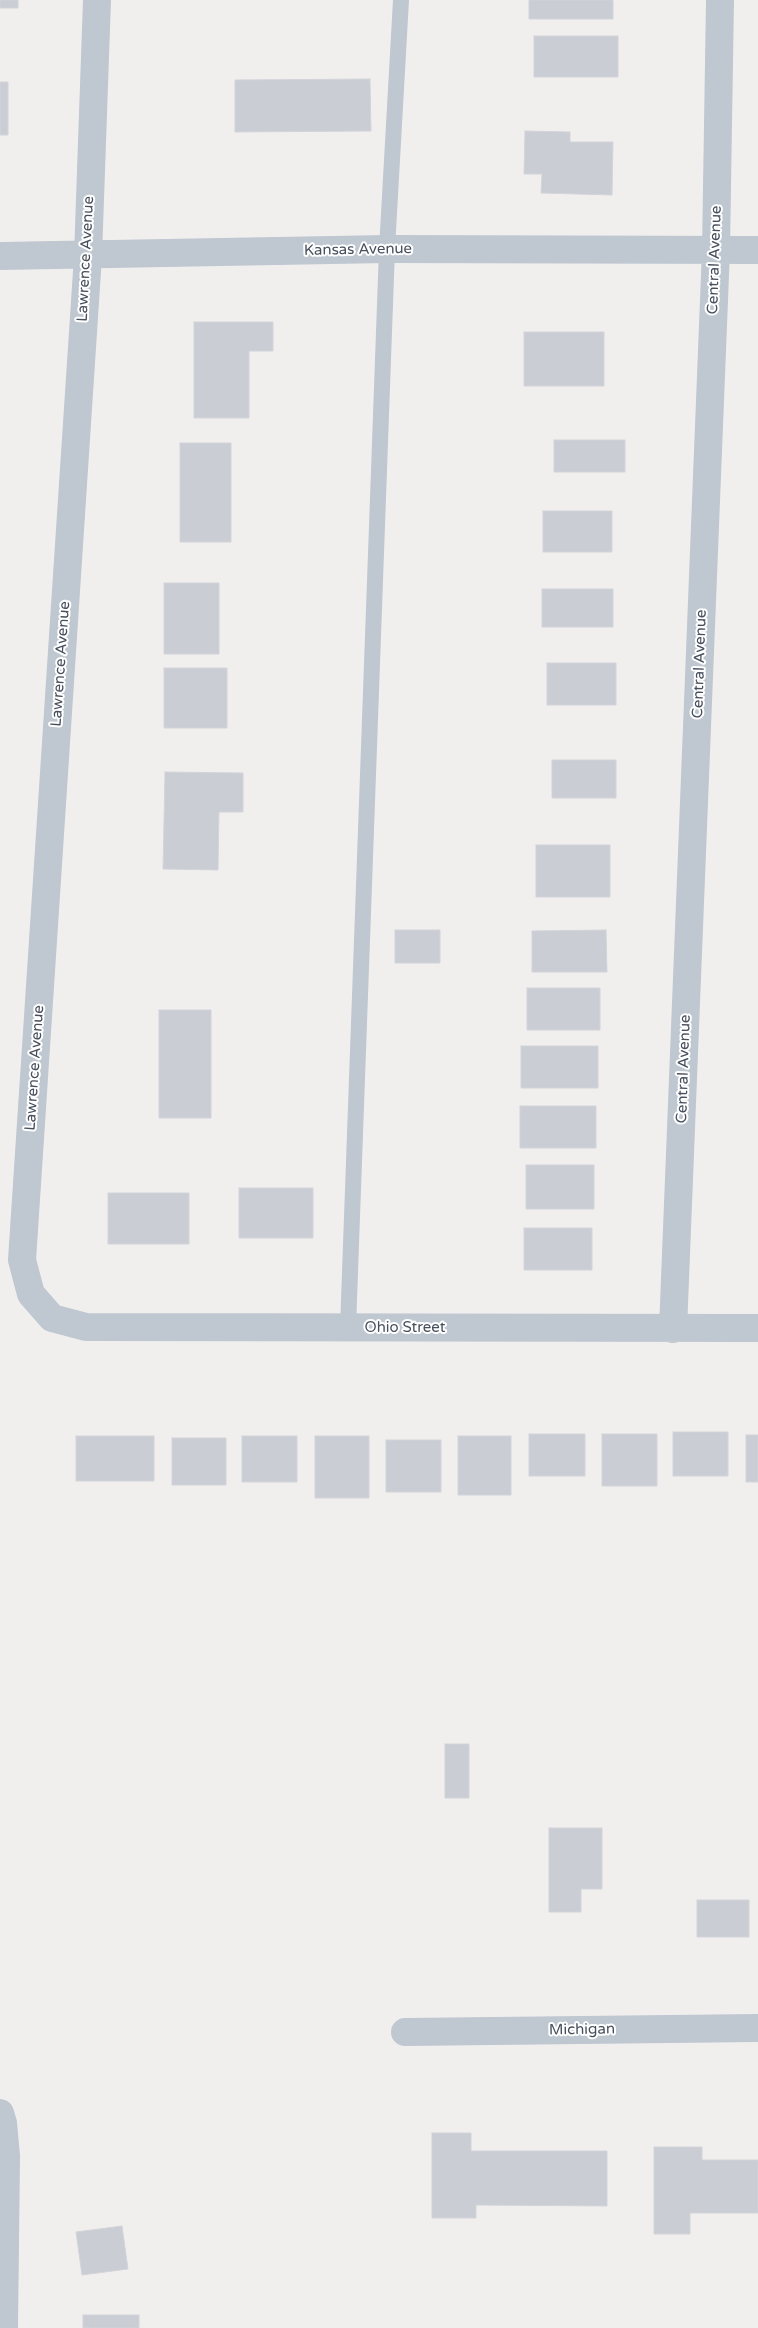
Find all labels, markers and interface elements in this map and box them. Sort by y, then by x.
street label: Lawrence Avenue [74,196,98,322]
street label: Central Avenue [704,205,726,315]
street label: Kansas Avenue [304,240,412,260]
street label: Lawrence Avenue [48,601,74,727]
street label: Central Avenue [689,609,711,719]
street label: Lawrence Avenue [22,1005,48,1131]
street label: Central Avenue [673,1014,695,1124]
street label: Ohio Street [365,1319,445,1337]
street label: Michigan [549,2020,615,2040]

